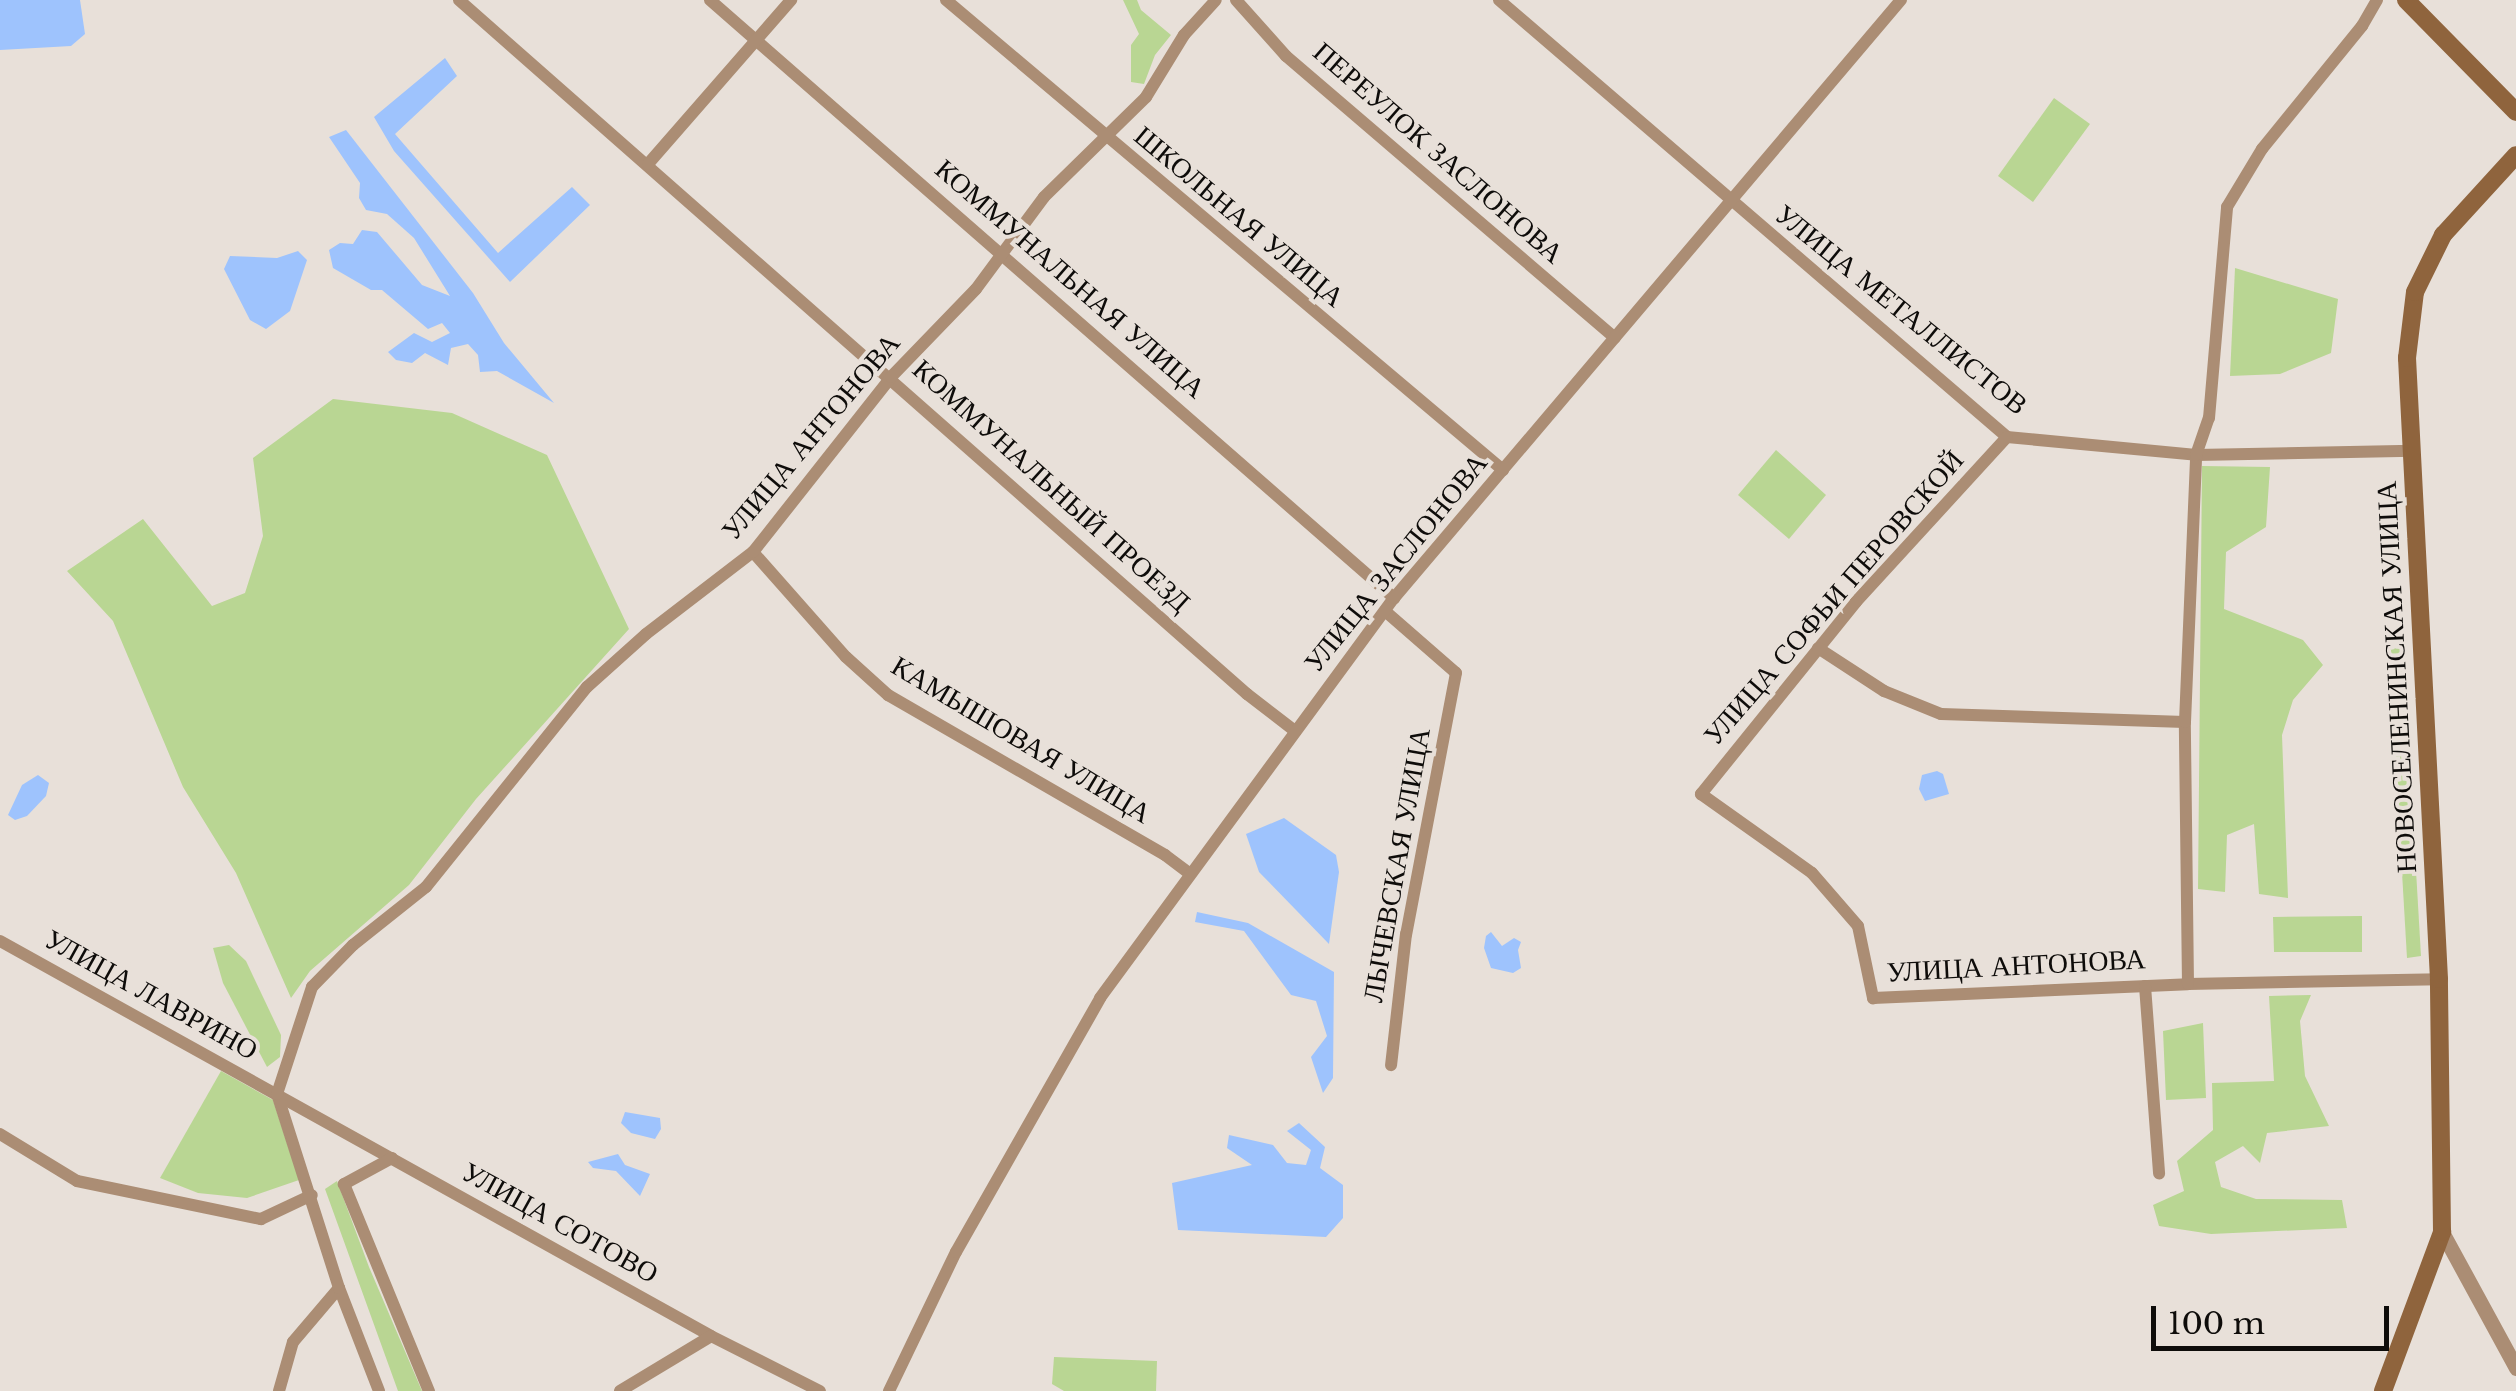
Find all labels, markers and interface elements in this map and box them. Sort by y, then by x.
street label: ПЕРЕУЛОК ЗАСЛОНОВА [1306,35,1570,271]
street label: ШКОЛЬНАЯ УЛИЦА [1127,119,1351,315]
street label: КОММУНАЛЬНАЯ УЛИЦА [928,153,1212,405]
street label: УЛИЦА МЕТАЛЛИСТОВ [1768,198,2034,422]
street label: УЛИЦА АНТОНОВА [715,327,907,547]
street label: КОММУНАЛЬНЫЙ ПРОЕЗД [905,353,1197,619]
street label: УЛИЦА СОФЬИ ПЕРОВСКОЙ [1697,444,1971,752]
street label: УЛИЦА ЗАСЛОНОВА [1297,447,1495,679]
street label: НОВОСЕЛЕНИНСКАЯ УЛИЦА [2370,480,2424,874]
street label: КАМЫШОВАЯ УЛИЦА [885,649,1157,831]
street label: ЛЫЧЕВСКАЯ УЛИЦА [1356,725,1438,1005]
street label: УЛИЦА ЛАВРИНО [39,922,263,1068]
street label: УЛИЦА АНТОНОВА [1886,942,2146,990]
street label: УЛИЦА СОТОВО [456,1155,664,1291]
scale bar [2156,1286,2394,1348]
text: 100 m [2168,1305,2265,1342]

